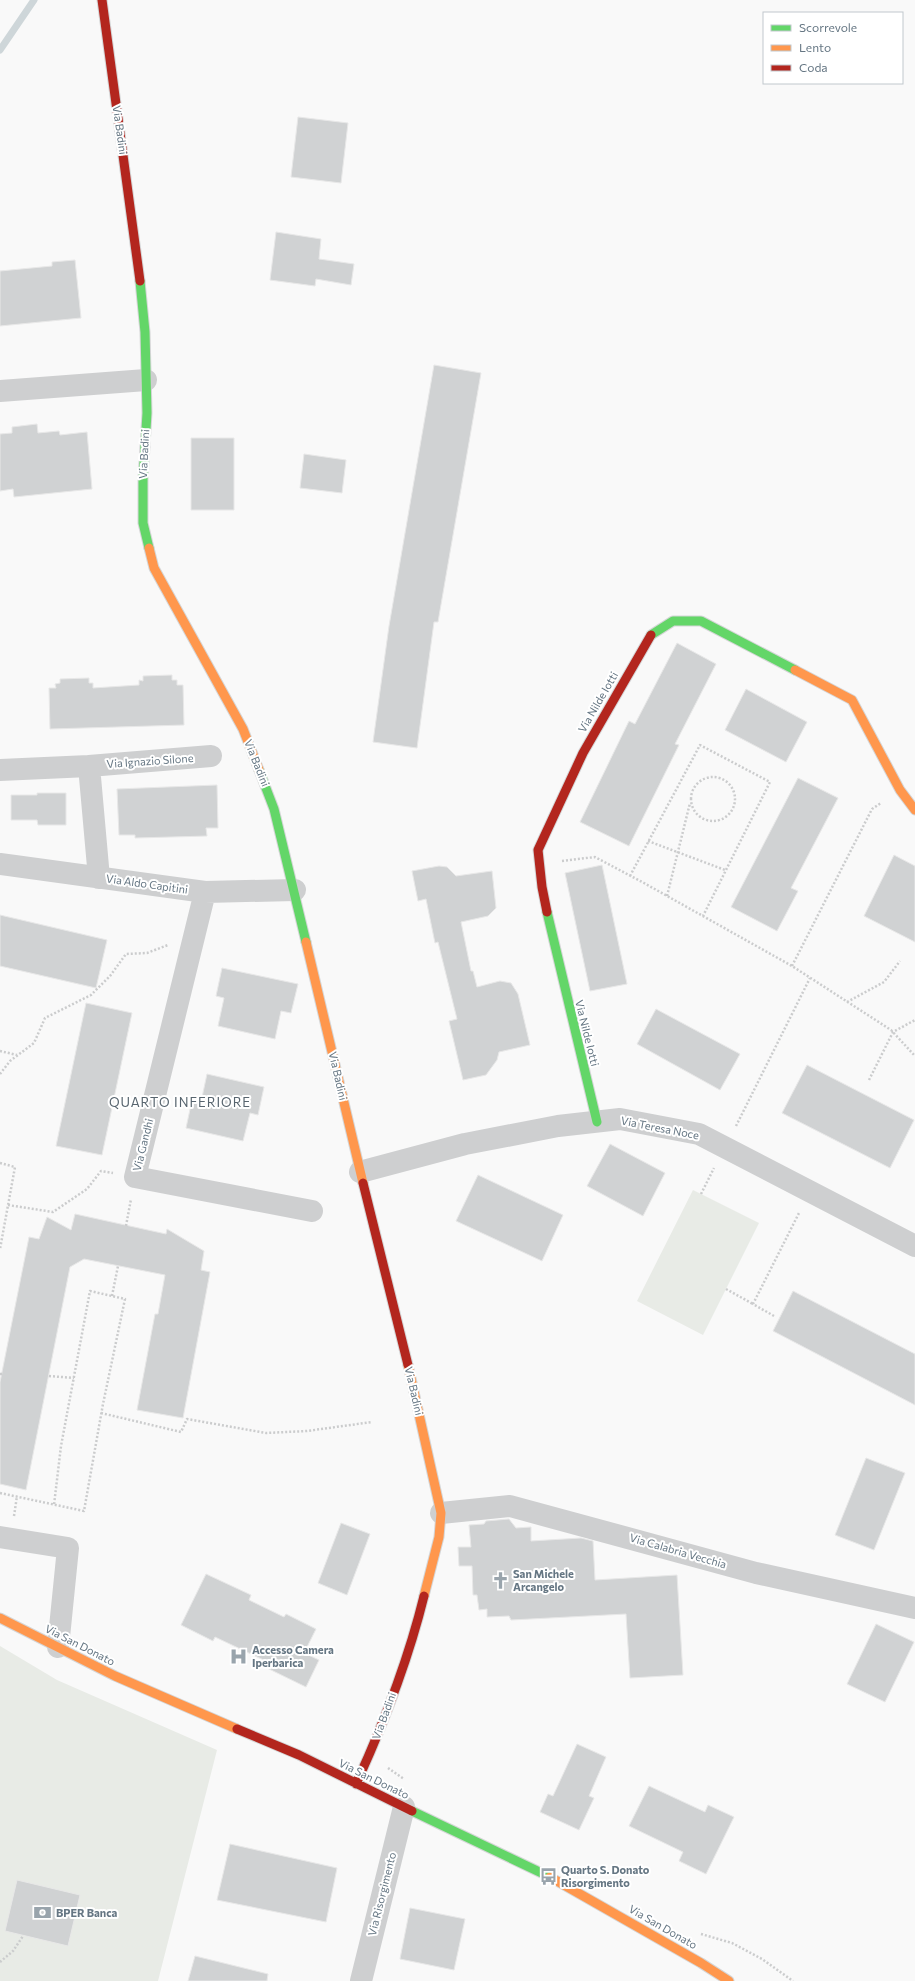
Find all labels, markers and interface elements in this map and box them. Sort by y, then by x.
legend [763,12,903,84]
text: Scorrevole [799,20,857,34]
text: Lento [799,40,831,54]
text: Coda [799,60,828,74]
street label: Via Badini [111,105,130,155]
street label: Via Badini [136,429,151,479]
street label: Via Nilde Iotti [575,669,620,734]
street label: Via Badini [242,737,273,788]
street label: Via Ignazio Silone [106,751,194,770]
street label: Via Aldo Capitini [105,871,189,896]
street label: Via Nilde Iotti [573,998,602,1068]
street label: Via Badini [327,1050,350,1102]
district label: QUARTO INFERIORE [109,1094,251,1110]
street label: Via Teresa Noce [620,1114,700,1141]
street label: Via Gandhi [130,1117,155,1173]
street label: Via Badini [403,1365,426,1417]
street label: Via Calabria Vecchia [628,1530,728,1571]
place label: San Michele Arcangelo [513,1567,574,1593]
church icon: San Michele Arcangelo [490,1570,510,1590]
street label: Via San Donato [43,1621,118,1668]
place label: Accesso Camera Iperbarica [252,1643,334,1669]
hospital icon: Accesso Camera Iperbarica [229,1646,249,1666]
street label: Via Badini [369,1690,398,1741]
street label: Via San Donato [337,1756,412,1801]
street label: Via Risorgimento [365,1850,398,1937]
place label: Quarto S. Donato Risorgimento [561,1863,650,1889]
bus stop icon: Quarto S. Donato Risorgimento [538,1866,558,1886]
street label: Via San Donato [627,1902,700,1952]
bank icon: BPER Banca [33,1903,53,1923]
place label: BPER Banca [56,1906,117,1919]

